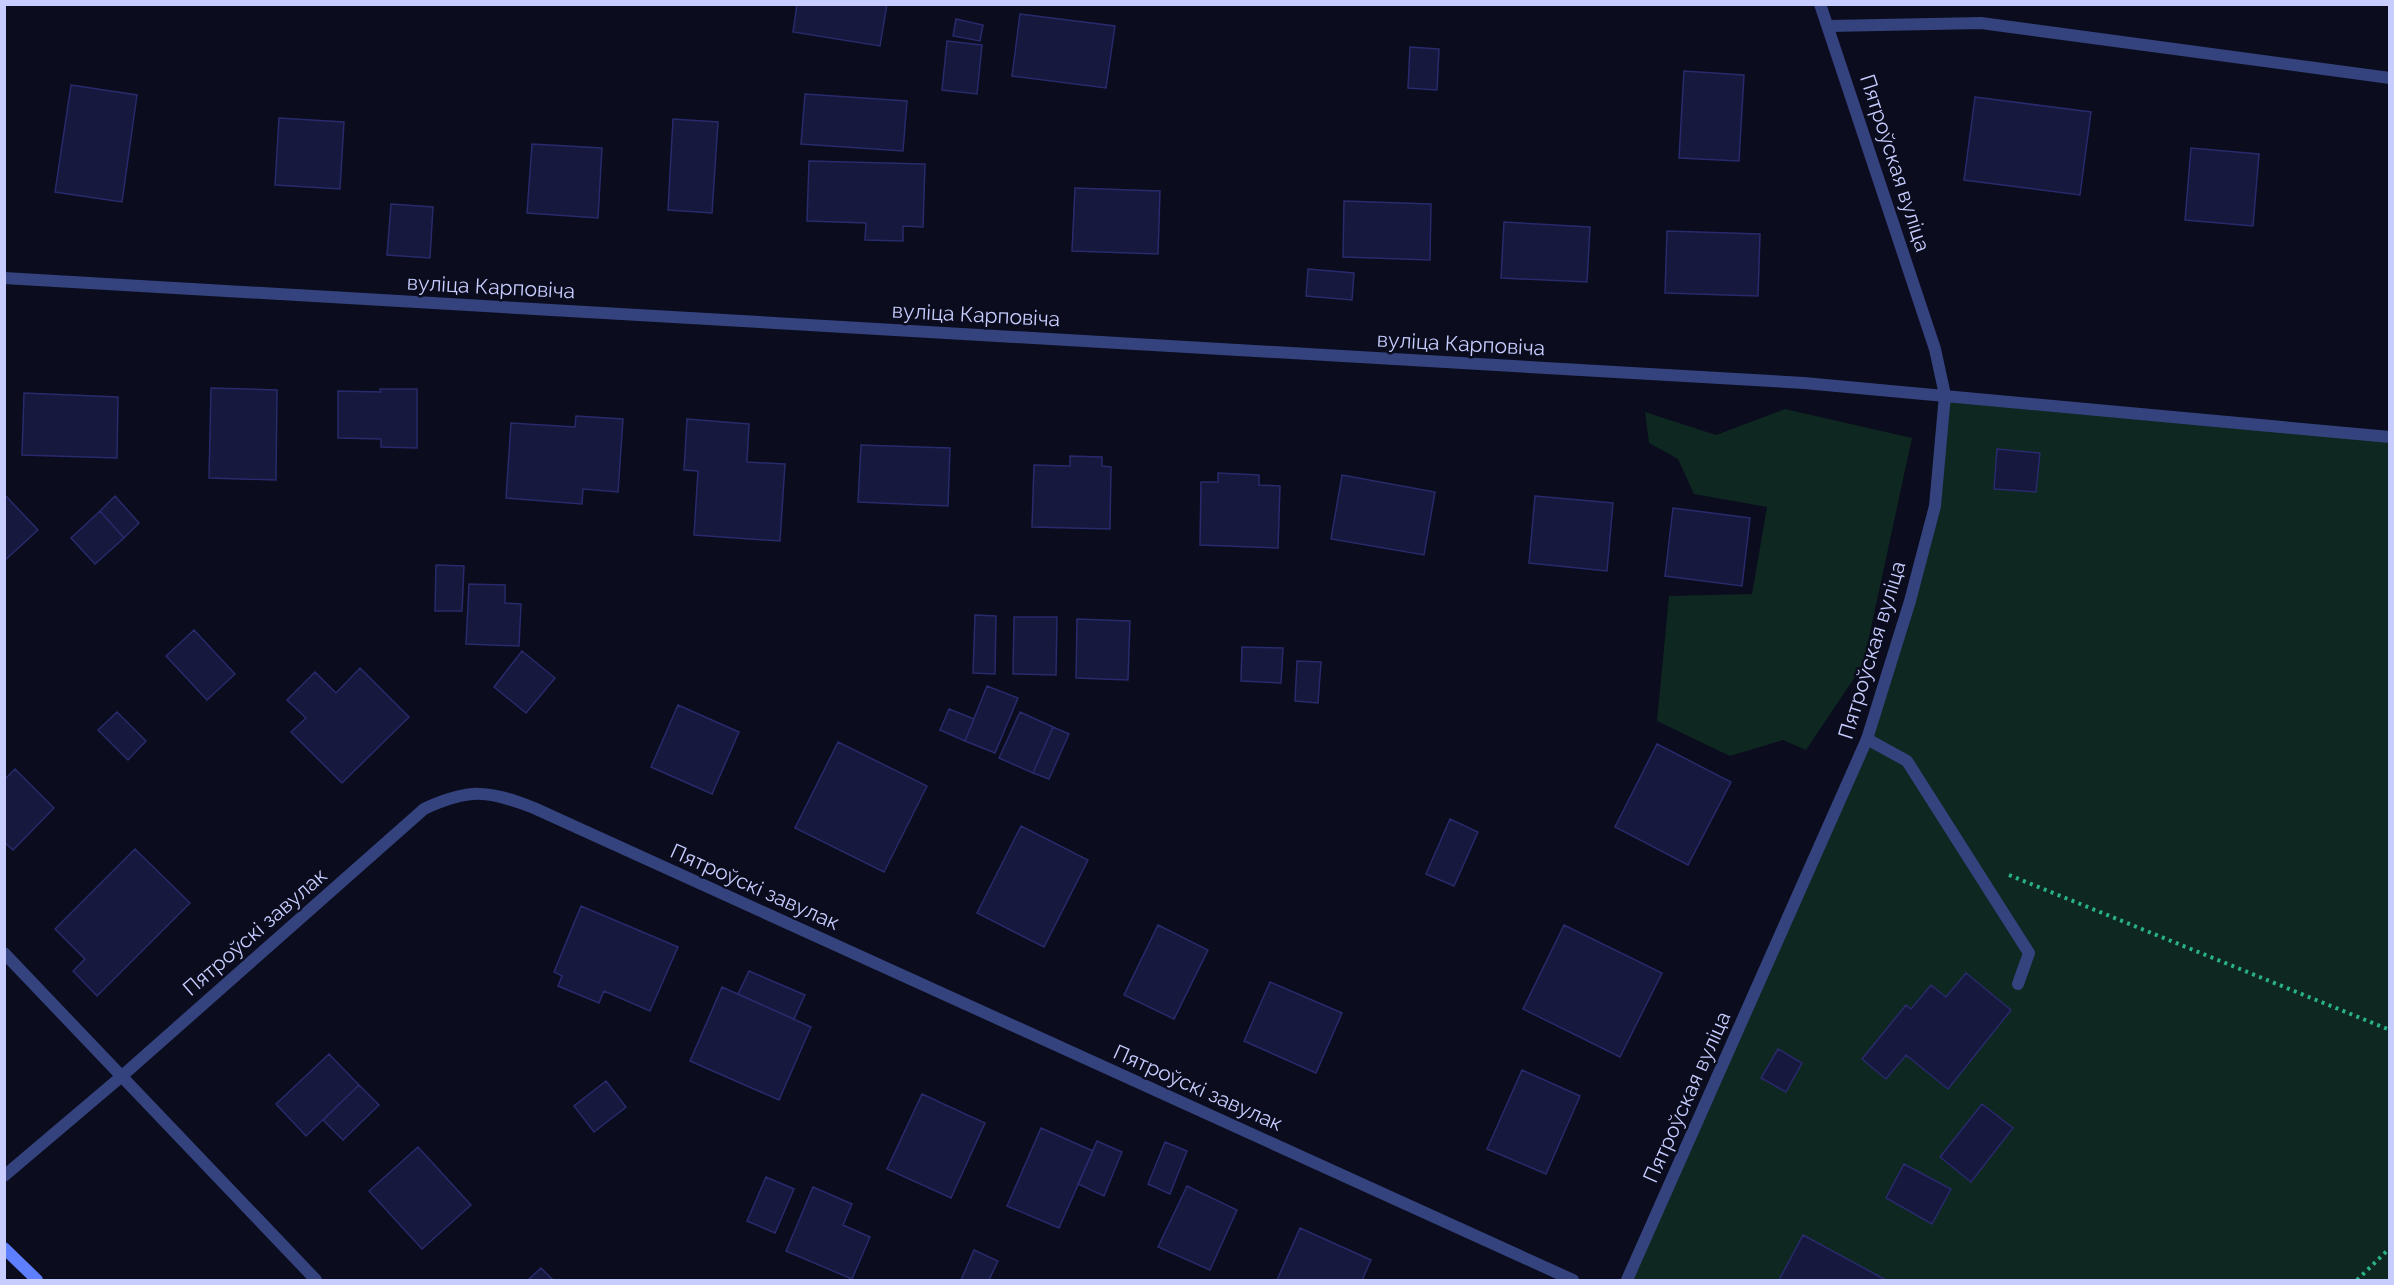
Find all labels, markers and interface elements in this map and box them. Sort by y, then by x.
street label: Пятроўская вуліца [1855,71,1936,255]
street label: вуліца Карповіча [406,270,576,303]
street label: вуліца Карповіча [891,298,1061,331]
street label: вуліца Карповіча [1376,327,1546,360]
street label: Пятроўская вуліца [1833,558,1910,742]
street label: Пятроўскі завулак [667,838,844,935]
street label: Пятроўскі завулак [178,862,332,1001]
street label: Пятроўская вуліца [1638,1007,1736,1186]
street label: Пятроўскі завулак [1110,1039,1287,1136]

